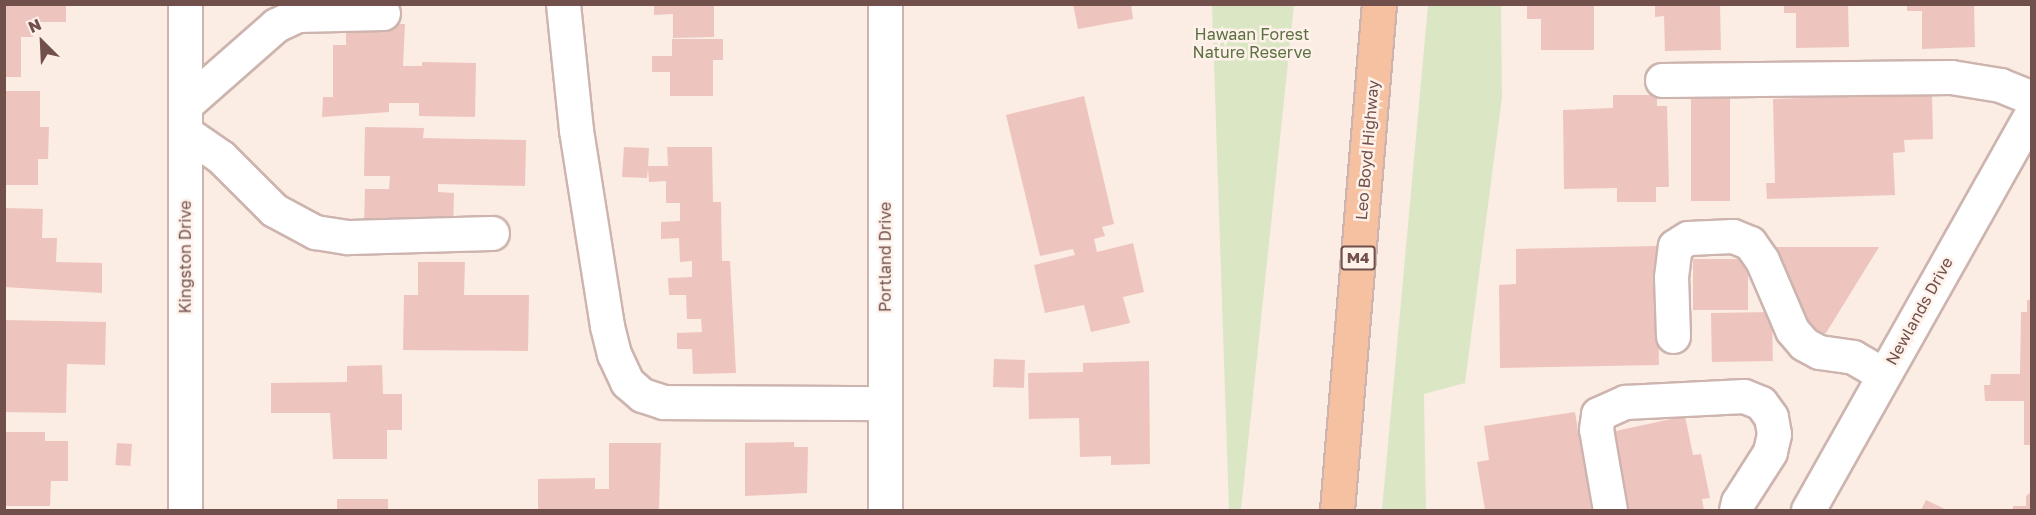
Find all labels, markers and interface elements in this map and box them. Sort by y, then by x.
north arrow [12,12,72,72]
text: N [25,14,44,37]
park label: Hawaan Forest Nature Reserve [1193,24,1311,62]
street label: Leo Boyd Highway [1351,79,1383,221]
street label: Kingston Drive [175,201,195,313]
street label: Portland Drive [875,202,895,312]
road number: M4 [1340,246,1376,270]
street label: Newlands Drive [1881,254,1957,368]

